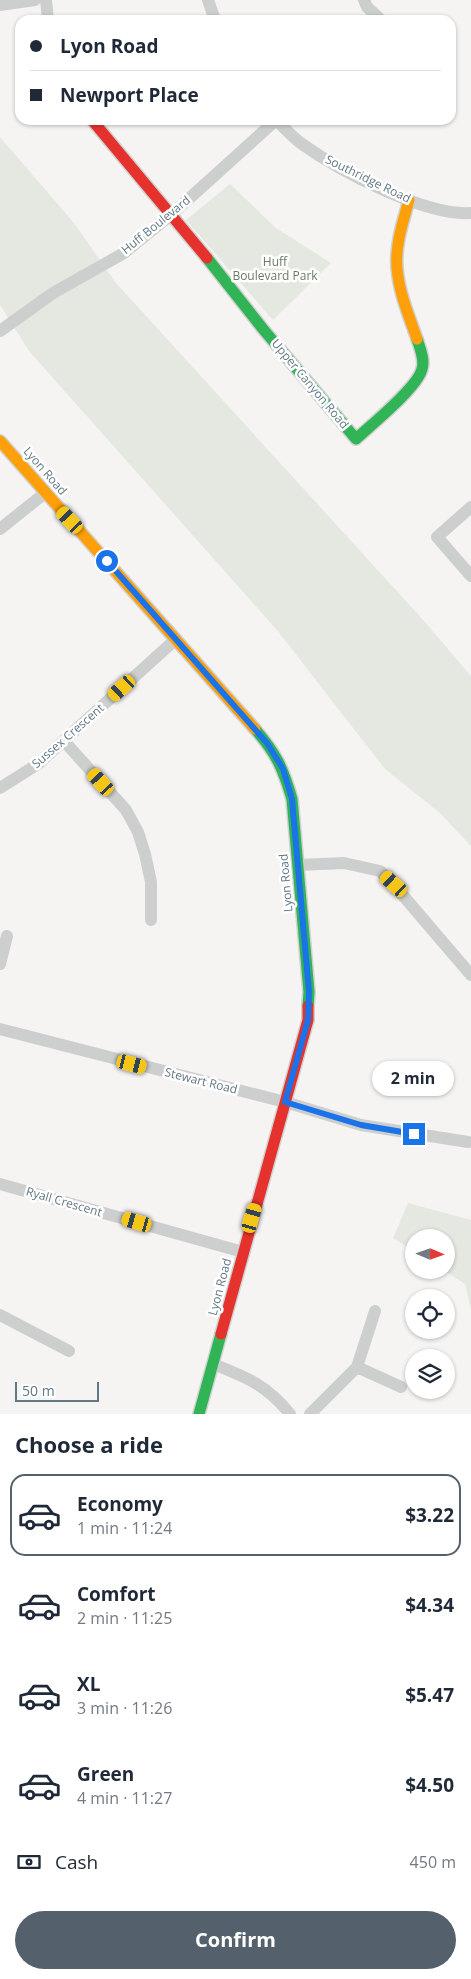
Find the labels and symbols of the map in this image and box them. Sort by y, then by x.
street label: Southridge Road [323,151,414,207]
street label: Huff Boulevard [118,191,194,258]
park label: Huff Boulevard Park [232,253,318,284]
street label: Upper Canyon Road [268,335,353,432]
street label: Lyon Road [20,443,71,498]
car [54,504,85,536]
route start [96,550,118,572]
car [105,672,138,704]
street label: Sussex Crescent [28,700,107,772]
car [85,766,116,798]
street label: Lyon Road [274,853,297,913]
car [377,868,410,900]
car [115,1053,148,1075]
callout: 2 min [373,1062,455,1096]
street label: Stewart Road [163,1063,239,1098]
route end [403,1123,425,1145]
street label: Ryall Crescent [24,1183,104,1220]
car [240,1202,263,1234]
car [120,1211,153,1233]
north arrow [405,1229,455,1279]
street label: Lyon Road [204,1256,235,1317]
scale bar [15,1379,99,1402]

